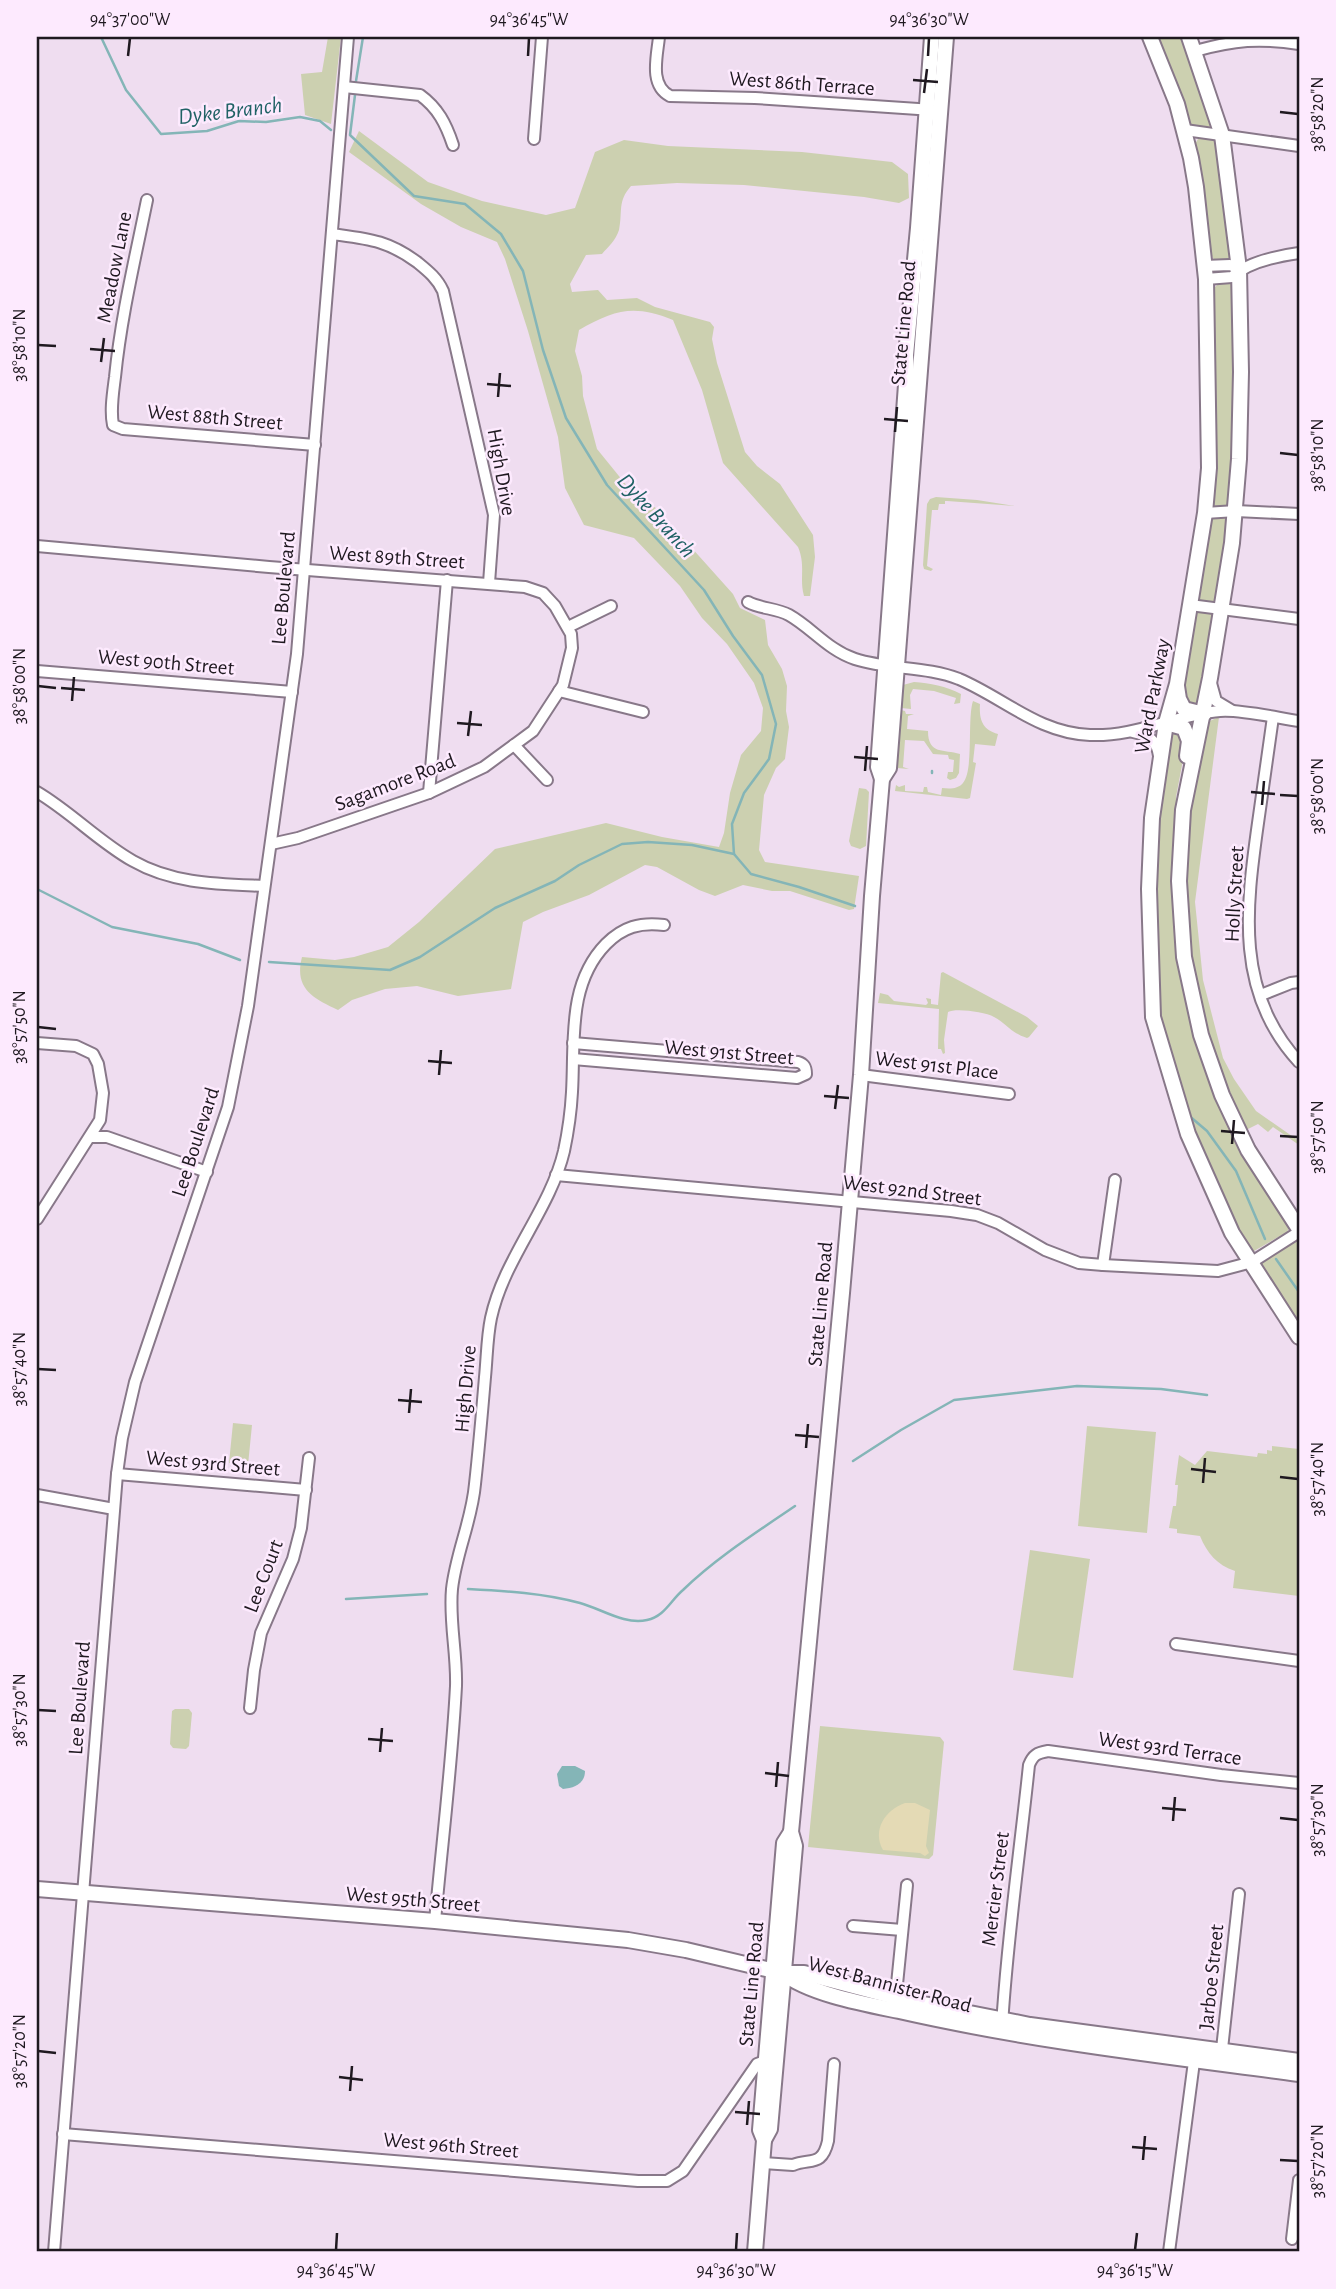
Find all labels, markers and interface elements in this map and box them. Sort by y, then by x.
text: 94°37'00"W [90,11,170,29]
text: 94°36'45"W [490,11,568,29]
text: 94°36'30"W [889,11,969,29]
street label: West 86th Terrace [729,68,875,99]
text: 38°58'20"N [1309,76,1327,152]
water label: Dyke Branch [177,94,283,129]
street label: Meadow Lane [93,210,136,324]
street label: State Line Road [888,260,919,386]
text: 38°58'10"N [11,308,29,382]
street label: West 88th Street [146,401,284,434]
text: 38°58'10"N [1309,418,1327,492]
street label: High Drive [484,427,519,517]
water label: Dyke Branch [612,469,699,563]
street label: Lee Boulevard [268,530,299,646]
street label: West 89th Street [328,542,466,573]
street label: Ward Parkway [1131,637,1174,755]
street label: West 90th Street [97,646,235,679]
text: 38°58'00"N [11,648,29,724]
street label: Sagamore Road [332,750,458,815]
text: 38°58'00"N [1309,758,1327,834]
street label: Holly Street [1221,845,1248,943]
text: 38°57'50"N [11,990,29,1064]
street label: West 91st Street [663,1036,795,1069]
street label: West 91st Place [874,1048,1000,1083]
street label: Lee Boulevard [168,1085,223,1200]
text: 38°57'50"N [1309,1100,1327,1174]
street label: West 92nd Street [841,1172,983,1209]
street label: State Line Road [805,1241,836,1367]
text: 38°57'40"N [11,1332,29,1406]
street label: High Drive [451,1344,480,1434]
text: 38°57'40"N [1309,1442,1327,1516]
street label: West 93rd Street [145,1447,281,1480]
street label: Lee Court [240,1537,287,1615]
street label: Lee Boulevard [65,1640,94,1756]
text: 38°57'30"N [11,1673,29,1747]
street label: West 93rd Terrace [1097,1728,1243,1769]
text: 38°57'30"N [1309,1783,1327,1857]
street label: Mercier Street [978,1830,1013,1947]
street label: West 95th Street [345,1883,481,1916]
street label: State Line Road [736,1921,767,2047]
street label: Jarboe Street [1196,1923,1228,2031]
street label: West Bannister Road [806,1953,974,2016]
text: 38°57'20"N [11,2014,29,2088]
text: 38°57'20"N [1309,2124,1327,2198]
street label: West 96th Street [382,2129,520,2162]
text: 94°36'45"W [297,2262,375,2280]
text: 94°36'30"W [696,2262,776,2280]
text: 94°36'15"W [1097,2262,1173,2280]

